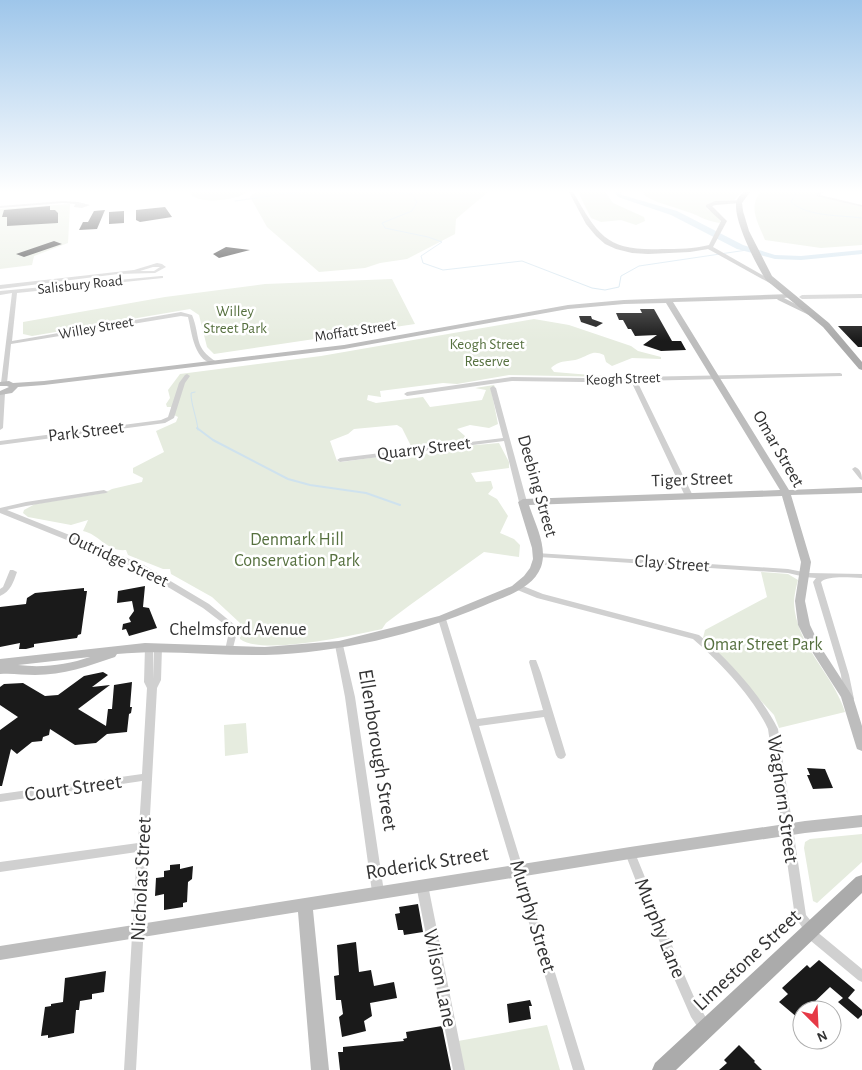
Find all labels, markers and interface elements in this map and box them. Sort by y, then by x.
street label: Salisbury Road [37,273,124,297]
park label: Willey Street Park [203,304,267,336]
street label: Willey Street [57,314,135,342]
street label: Moffatt Street [313,317,397,345]
park label: Keogh Street Reserve [449,337,525,369]
street label: Keogh Street [585,370,661,388]
street label: Omar Street [749,408,807,491]
street label: Park Street [47,418,125,446]
street label: Deebing Street [514,433,560,539]
street label: Quarry Street [376,434,472,464]
street label: Tiger Street [651,470,733,490]
street label: Outridge Street [65,529,171,591]
park label: Denmark Hill Conservation Park [234,531,361,570]
street label: Clay Street [634,552,710,576]
street label: Chelmsford Avenue [170,621,306,639]
park label: Omar Street Park [703,636,823,654]
street label: Ellenborough Street [355,668,401,833]
street label: Waghorn Street [764,734,802,865]
street label: Court Street [23,771,123,805]
street label: Nicholas Street [127,816,155,942]
street label: Roderick Street [364,843,490,883]
street label: Murphy Street [506,857,560,975]
street label: Murphy Lane [630,875,690,981]
street label: Limestone Street [689,905,805,1015]
street label: Wilson Lane [419,927,461,1029]
north arrow [792,1000,842,1050]
text: N [815,1028,829,1044]

